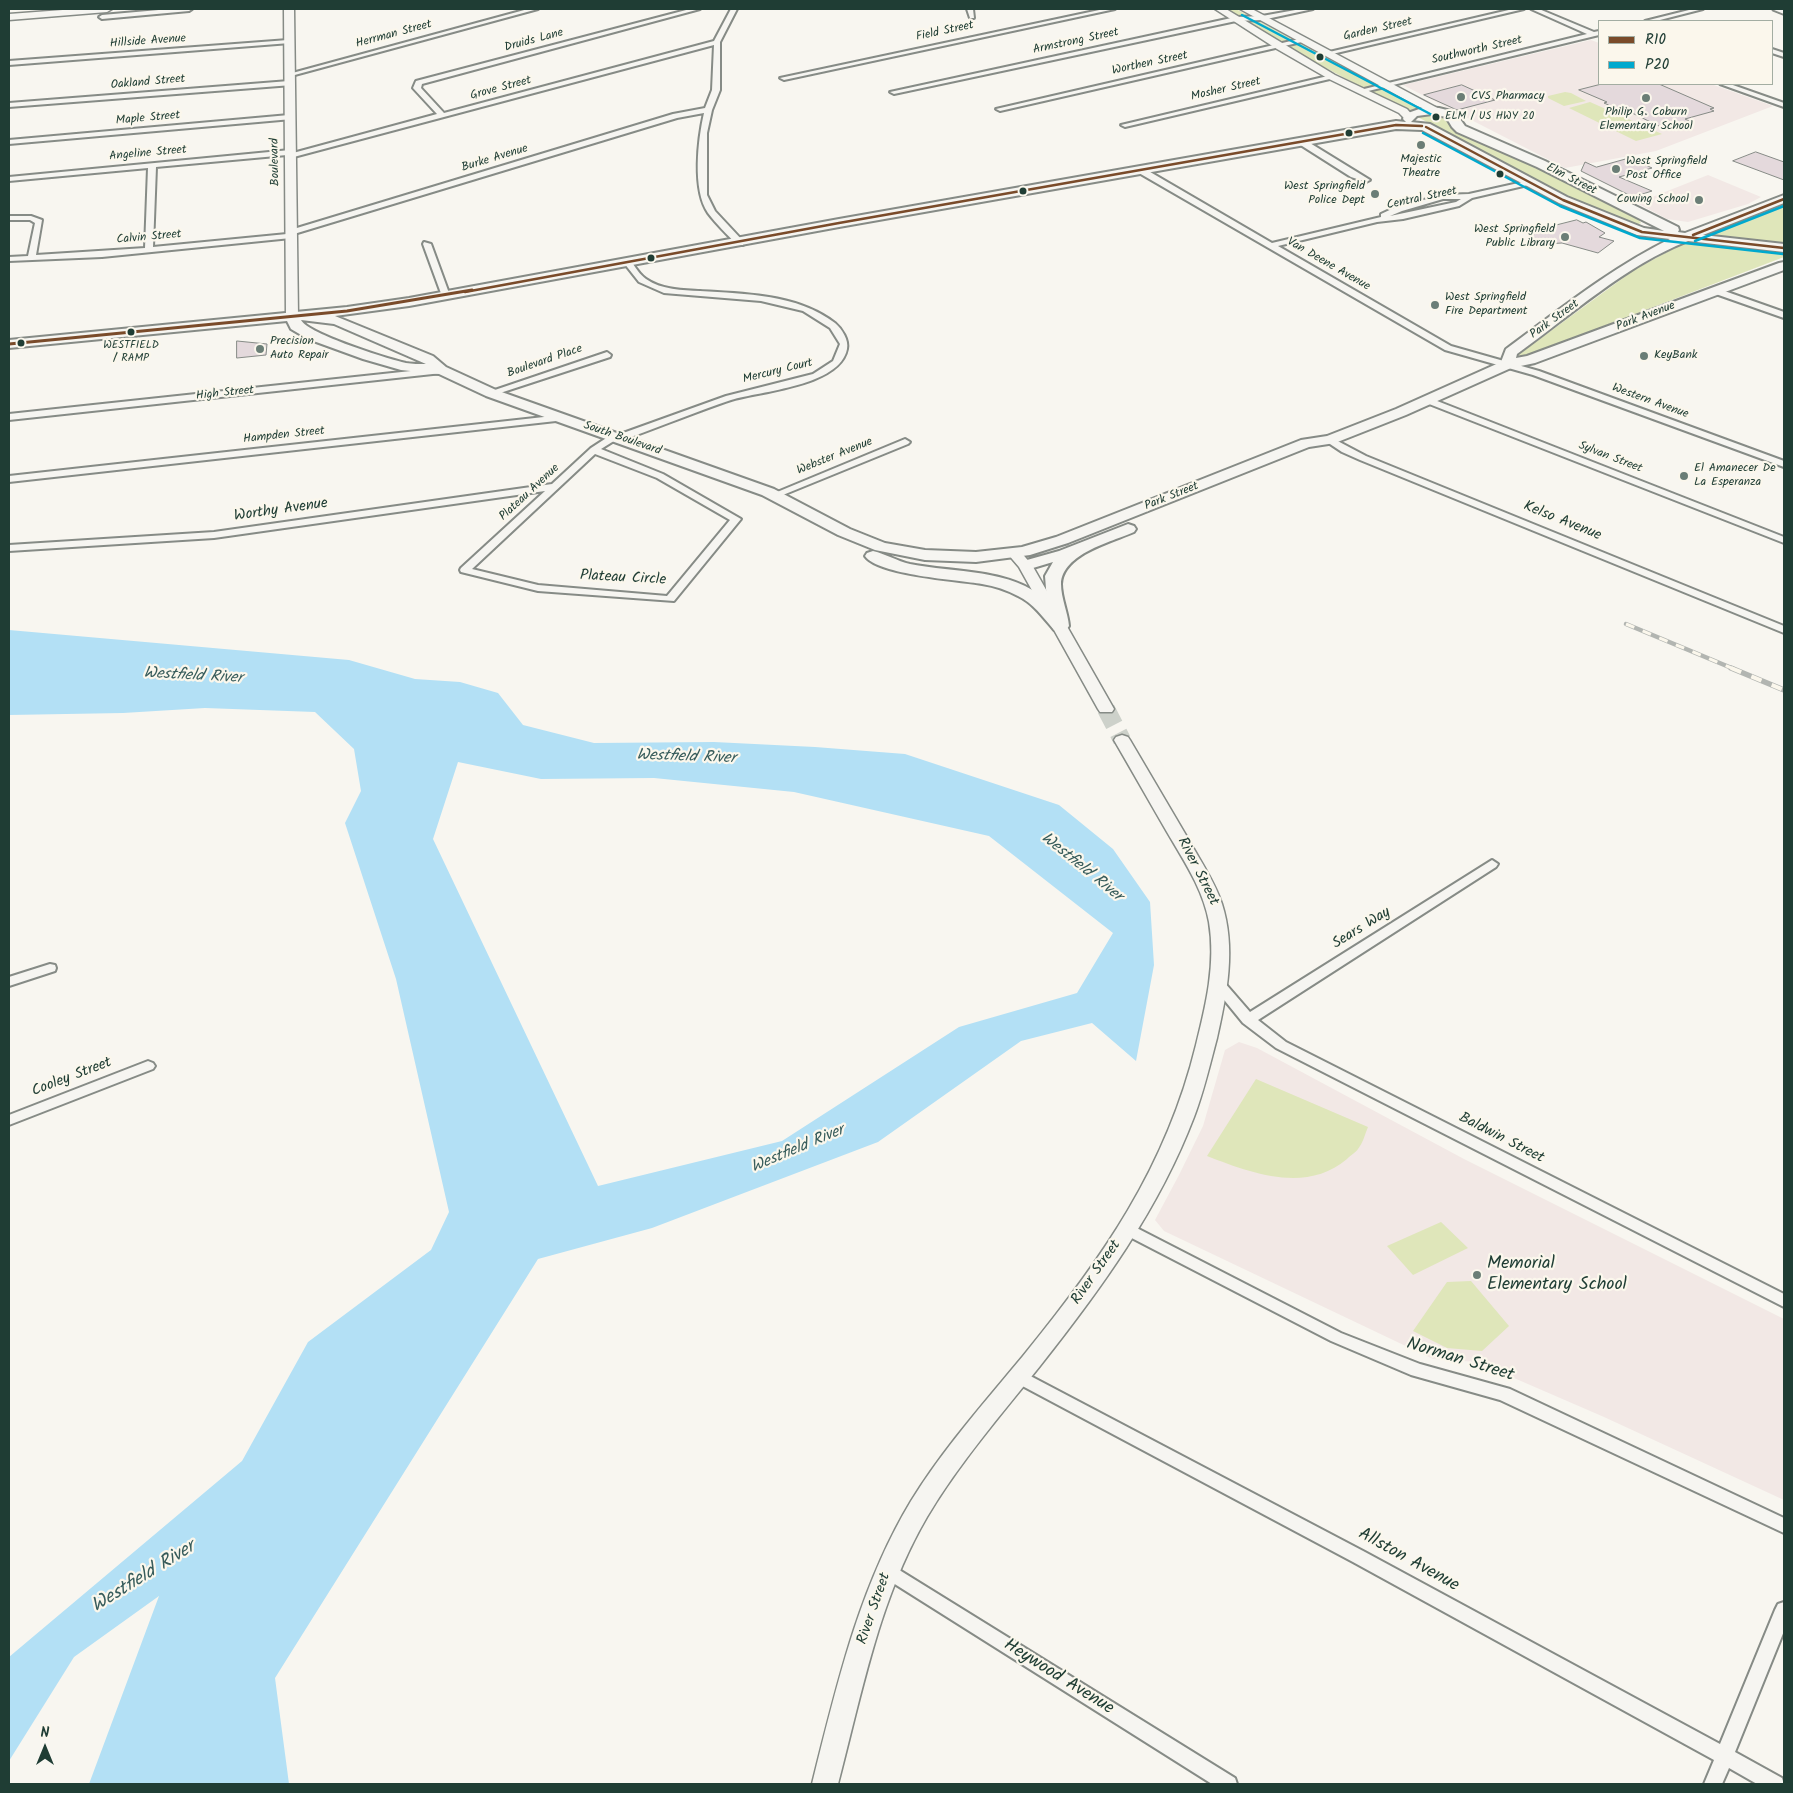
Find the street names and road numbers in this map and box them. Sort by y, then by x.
street label: Garden Street [1342,15,1414,45]
street label: Herrman Street [354,18,434,52]
street label: Field Street [915,19,975,45]
street label: Druids Lane [503,26,565,56]
street label: Armstrong Street [1032,26,1120,58]
street label: Hillside Avenue [109,32,187,52]
street label: Southworth Street [1430,34,1524,68]
street label: Worthen Street [1111,49,1189,79]
street label: Oakland Street [110,73,186,93]
street label: Grove Street [469,74,533,104]
street label: Mosher Street [1190,75,1262,105]
street label: Maple Street [115,109,181,129]
street label: Boulevard [268,138,284,186]
street label: Burke Avenue [460,142,530,176]
street label: Angeline Street [109,143,187,165]
street label: Elm Street [1543,161,1599,199]
street label: Central Street [1386,185,1458,213]
street label: Calvin Street [116,228,182,248]
street label: Van Deene Avenue [1284,235,1372,295]
street label: Park Street [1528,297,1582,343]
street label: Park Avenue [1615,299,1677,335]
street label: Boulevard Place [506,342,584,382]
street label: Mercury Court [742,356,814,388]
street label: Western Avenue [1610,381,1690,423]
street label: High Street [195,384,255,404]
street label: South Boulevard [581,419,663,459]
street label: Hampden Street [242,425,326,447]
street label: Webster Avenue [795,435,875,479]
street label: Sylvan Street [1576,439,1644,477]
street label: Plateau Avenue [497,462,563,524]
street label: Park Street [1143,480,1201,514]
street label: Worthy Avenue [233,496,329,526]
street label: Kelso Avenue [1520,498,1604,546]
street label: Plateau Circle [579,568,667,590]
street label: River Street [1172,835,1222,909]
street label: Sears Way [1330,904,1394,954]
street label: Cooley Street [30,1055,114,1101]
street label: Baldwin Street [1455,1110,1547,1168]
street label: River Street [1068,1237,1126,1309]
street label: Norman Street [1404,1334,1516,1388]
street label: Allston Avenue [1354,1524,1462,1598]
street label: River Street [854,1571,896,1647]
street label: Heywood Avenue [999,1635,1117,1721]

